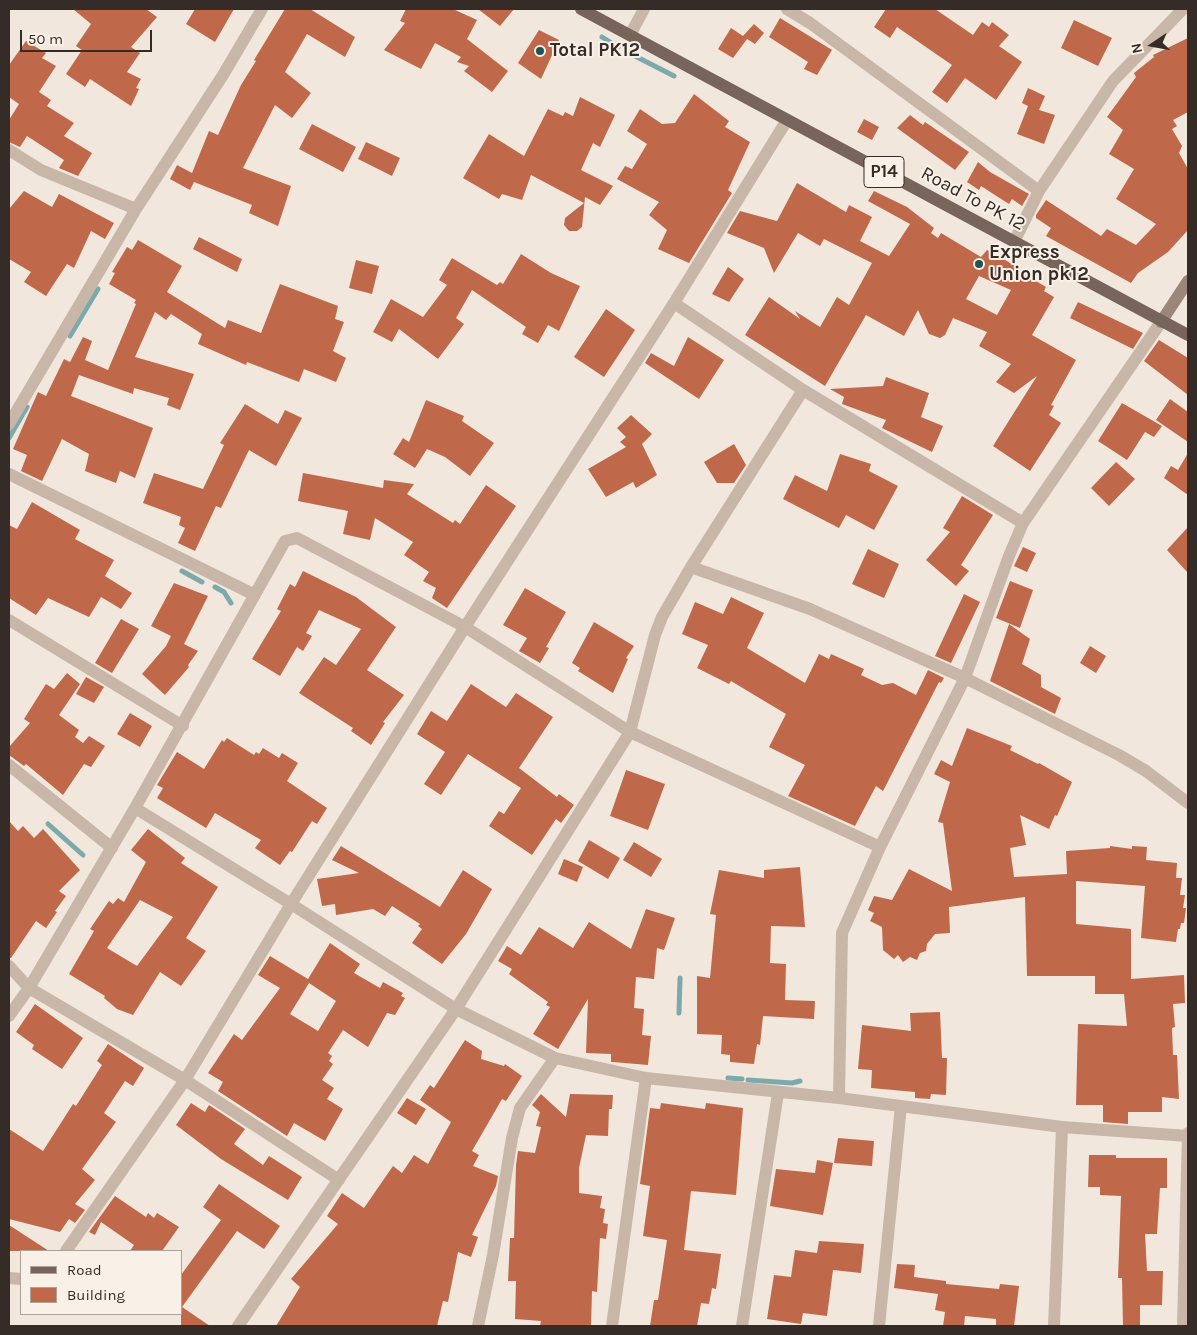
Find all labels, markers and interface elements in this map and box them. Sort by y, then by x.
scale bar [22,20,155,52]
north arrow [1127,20,1177,70]
text: 50 m [28,30,63,48]
place label: Total PK12 [550,40,640,62]
text: N [1127,42,1146,55]
marker: Total PK12 [534,45,546,57]
road number: P14 [864,156,904,188]
street label: Road To PK 12 [917,162,1029,236]
place label: Express Union pk12 [989,242,1089,286]
marker: Express Union pk12 [973,258,985,270]
legend [20,1250,182,1315]
text: Road [67,1261,102,1279]
text: Building [67,1286,125,1304]

